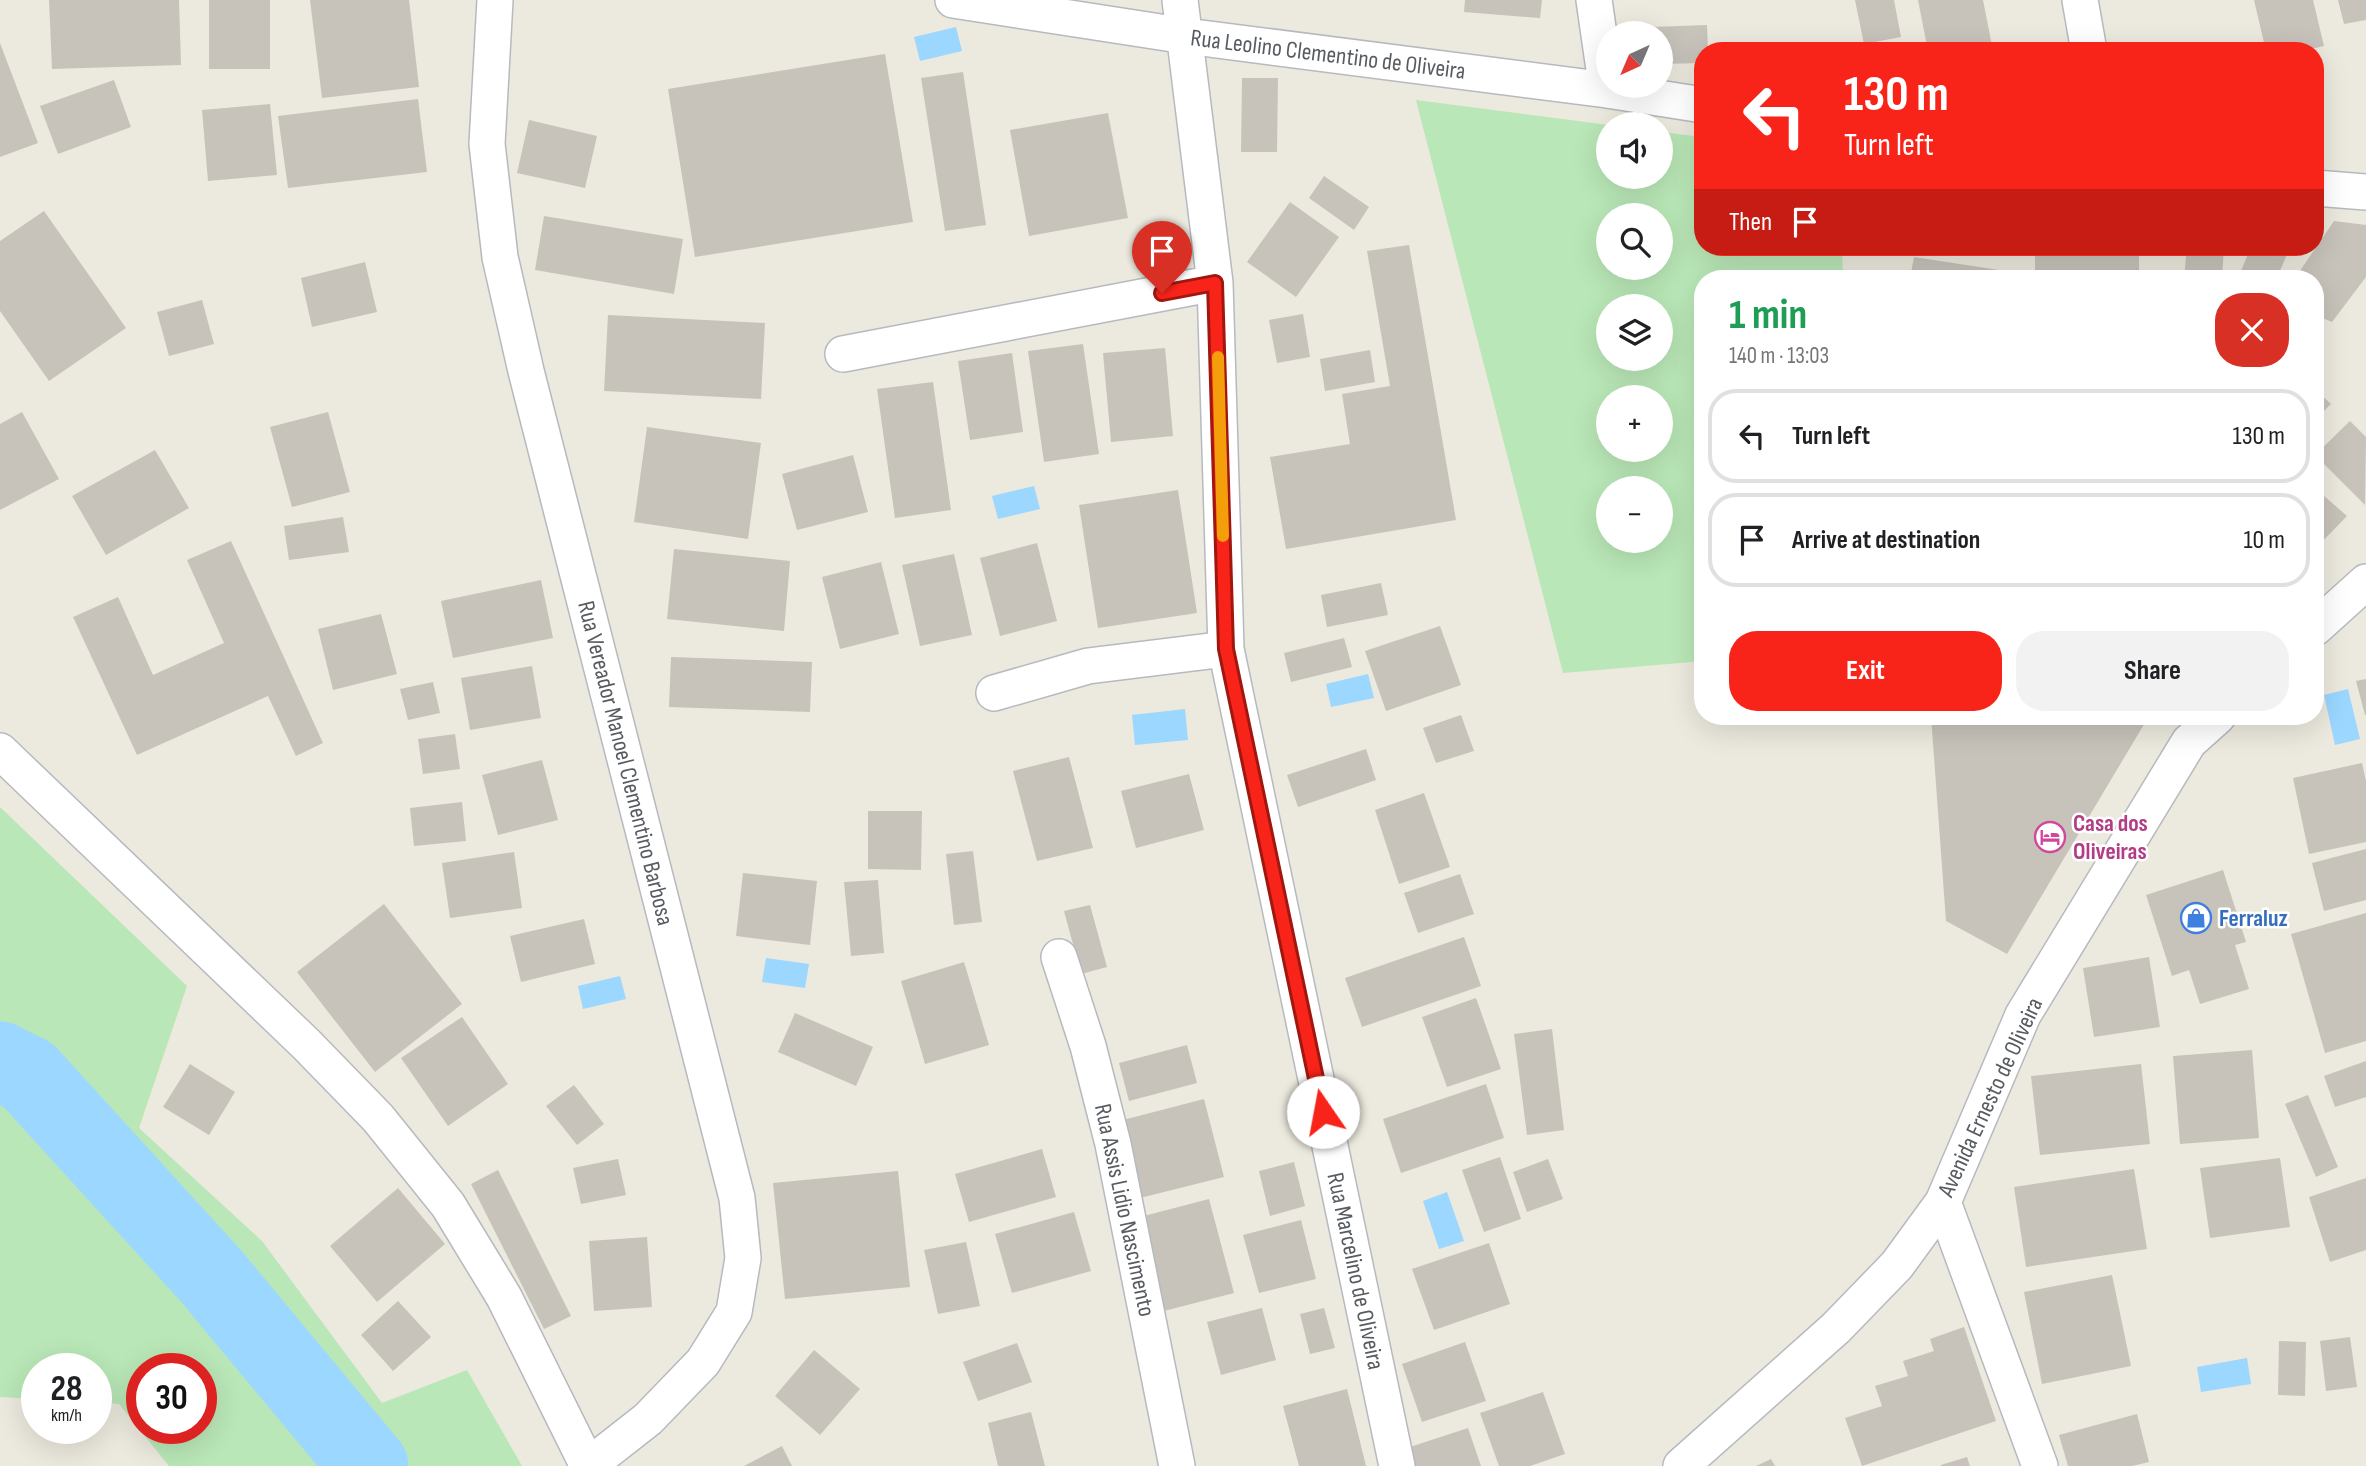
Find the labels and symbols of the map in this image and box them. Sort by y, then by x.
north arrow [1596,21,1673,98]
street label: Rua Leolino Clementino de Oliveira [1189,23,1467,86]
pin [1132,221,1192,293]
street label: Rua Vereador Manoel Clementino Barbosa [571,598,680,928]
place label: Casa dos Oliveiras [2073,809,2148,866]
hotel icon: Casa dos Oliveiras [2033,820,2067,854]
shop icon: Ferraluz [2179,901,2213,935]
place label: Ferraluz [2219,904,2288,933]
street label: Avenida Ernesto de Oliveira [1931,993,2049,1202]
position arrow [1286,1075,1360,1149]
street label: Rua Assis Lidio Nascimento [1088,1101,1161,1319]
street label: Rua Marcelino de Oliveira [1320,1170,1391,1372]
speed limit sign: 30 [126,1353,217,1444]

